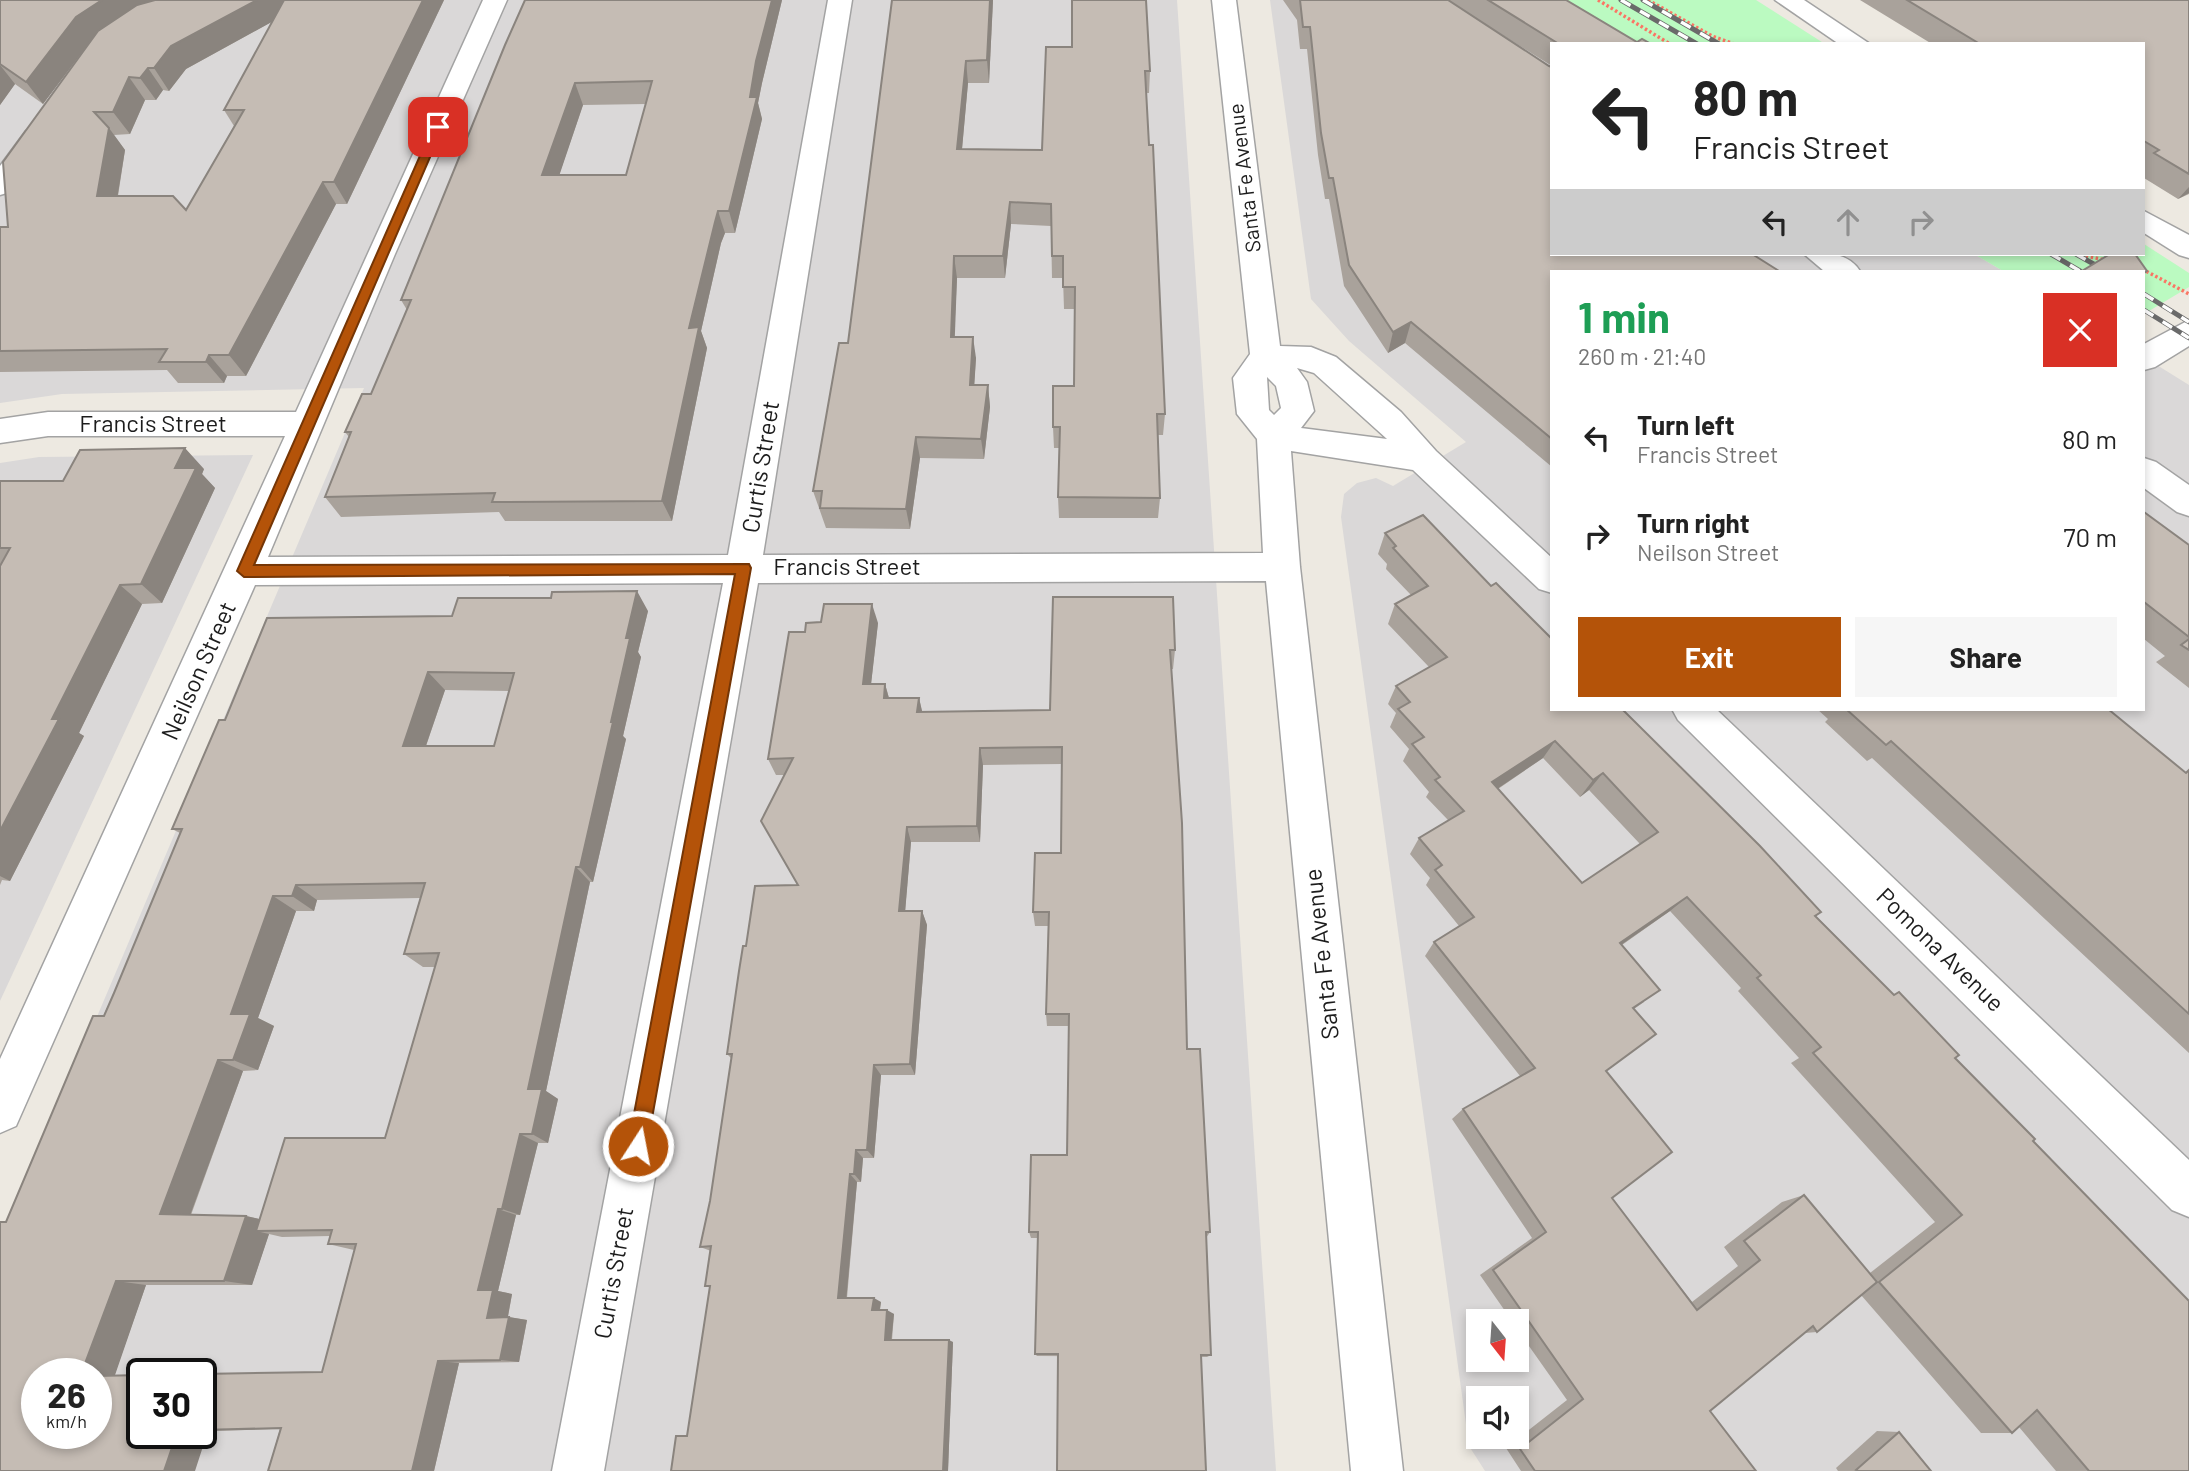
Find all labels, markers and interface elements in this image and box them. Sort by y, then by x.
text: 80 m [1693,67,1798,126]
icon: left [1578,70,1669,161]
pin [408,97,468,157]
street label: Santa Fe Avenue [1222,102,1265,254]
icon: arrive [419,108,457,146]
text: Francis Street [1693,127,1890,165]
icon: left [1756,203,1794,241]
icon: ahead [1829,203,1867,241]
icon: right [1902,203,1940,241]
text: 1 min [1578,291,1670,341]
button: close [2043,293,2117,367]
text: 260 m · 21:40 [1578,342,1706,370]
street label: Curtis Street [735,399,784,535]
street label: Francis Street [79,408,227,437]
text: Turn left [1637,409,1735,440]
icon: left [1578,419,1616,457]
text: 80 m [2062,423,2117,454]
text: Francis Street [1637,440,1778,468]
text: Turn right [1637,507,1750,538]
icon: right [1578,517,1616,555]
text: 70 m [2063,521,2117,552]
text: Neilson Street [1637,538,1779,566]
street label: Francis Street [773,551,921,580]
street label: Neilson Street [154,597,241,744]
button: Exit [1578,617,1841,697]
button: Share [1855,617,2117,697]
street label: Santa Fe Avenue [1297,867,1344,1041]
street label: Pomona Avenue [1871,881,2011,1017]
position arrow [601,1109,675,1183]
street label: Curtis Street [587,1205,638,1341]
north arrow [1466,1309,1530,1372]
map controls [1466,1309,1529,1449]
speed limit sign: 30 [126,1358,217,1449]
text: 26 [47,1373,86,1415]
button: sound [1466,1386,1529,1449]
text: km/h [46,1410,87,1432]

